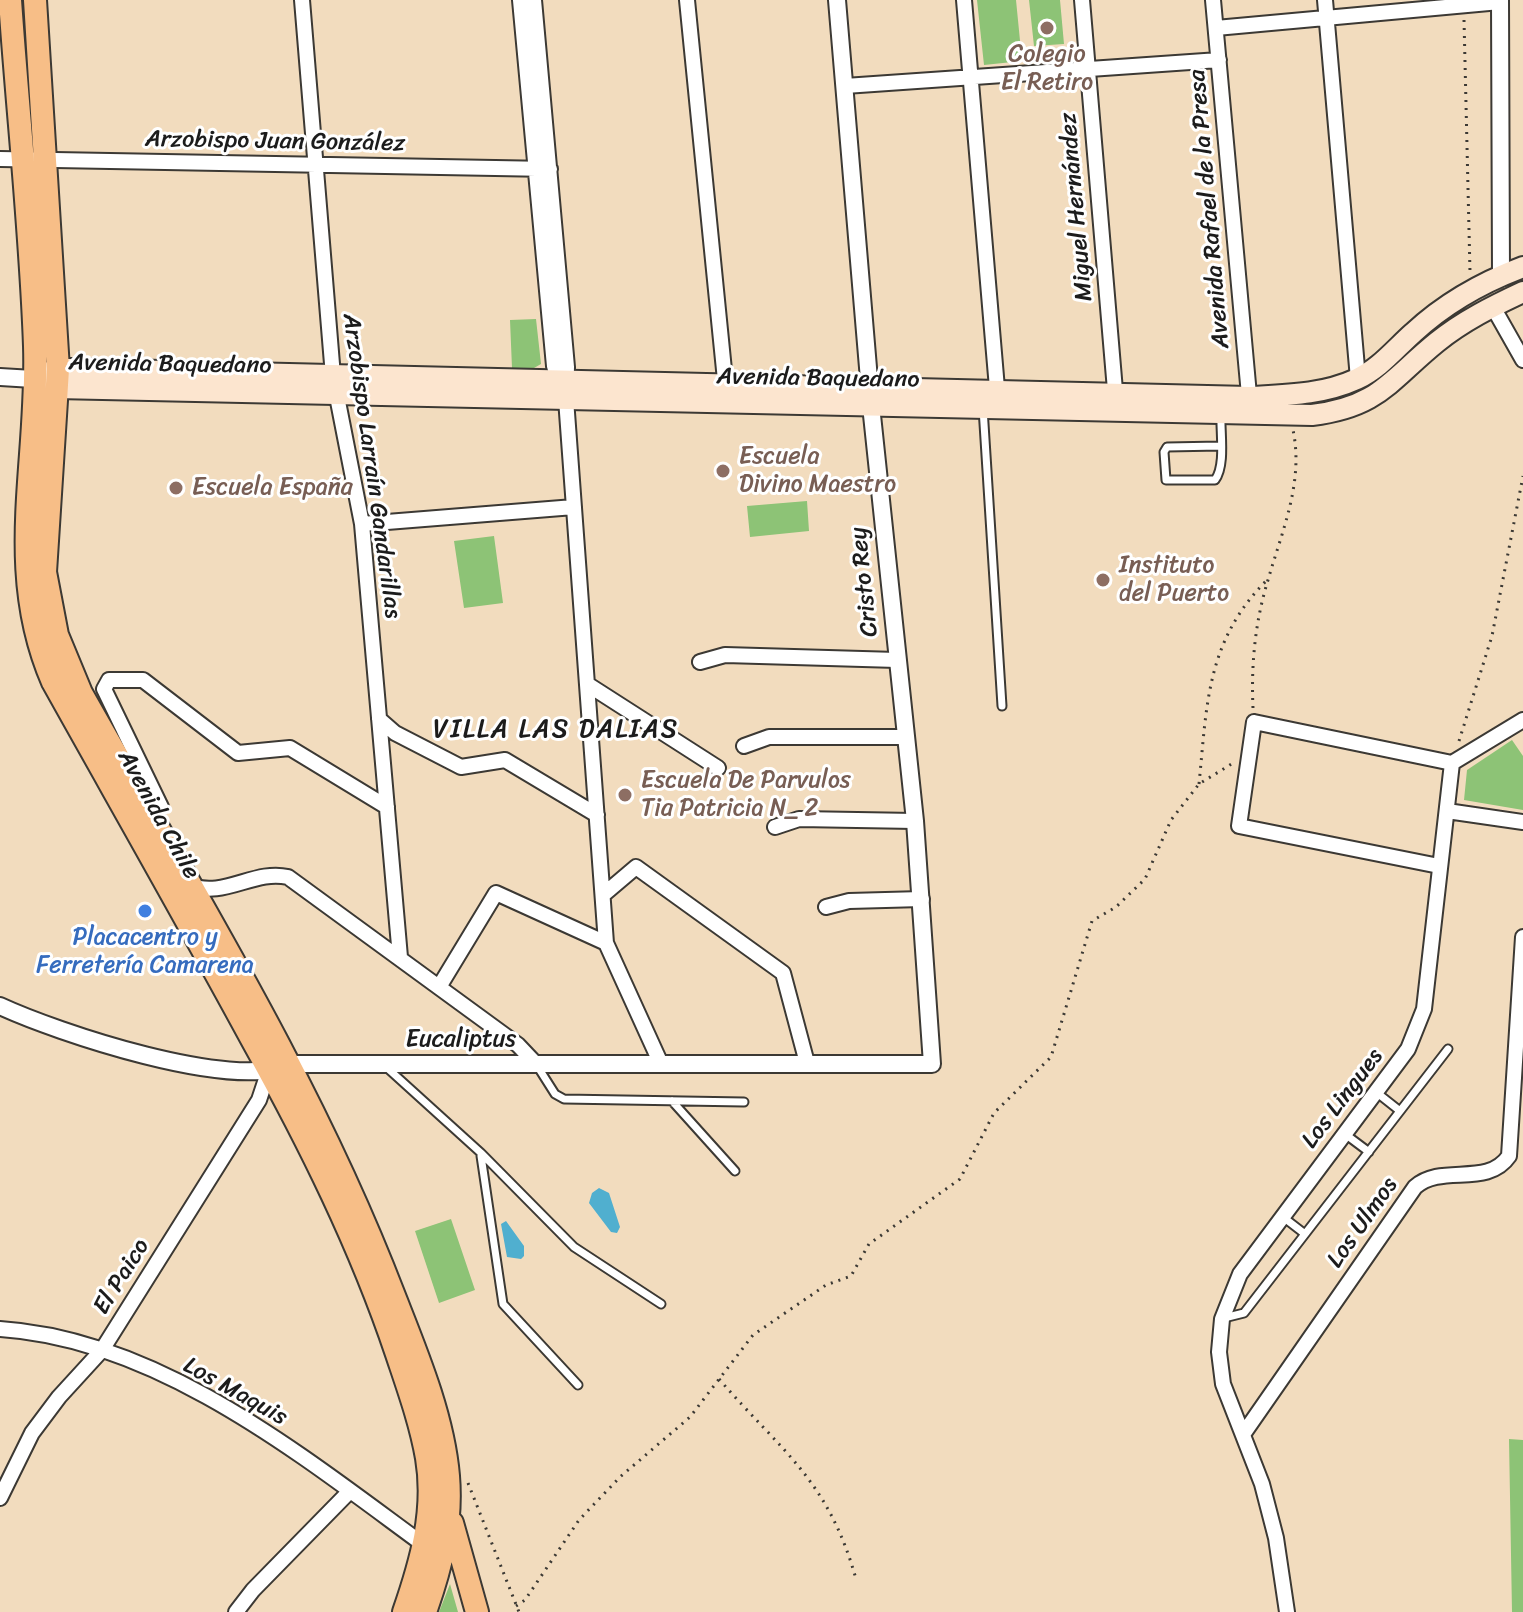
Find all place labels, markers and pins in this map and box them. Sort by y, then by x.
marker: Colegio El Retiro [1038,19,1056,37]
place label: Colegio El Retiro [1001,41,1093,97]
place label: Escuela Divino Maestro [739,443,896,499]
marker: Escuela Divino Maestro [714,462,732,480]
place label: Escuela España [192,474,353,502]
marker: Escuela España [167,479,185,497]
place label: Instituto del Puerto [1119,552,1229,608]
marker: Instituto del Puerto [1094,571,1112,589]
place label: Escuela De Parvulos Tia Patricia N_ 2 [641,767,851,823]
marker: Escuela De Parvulos Tia Patricia N_ 2 [616,786,634,804]
marker: Placacentro y Ferretería Camarena [136,902,154,920]
place label: Placacentro y Ferretería Camarena [36,924,254,980]

